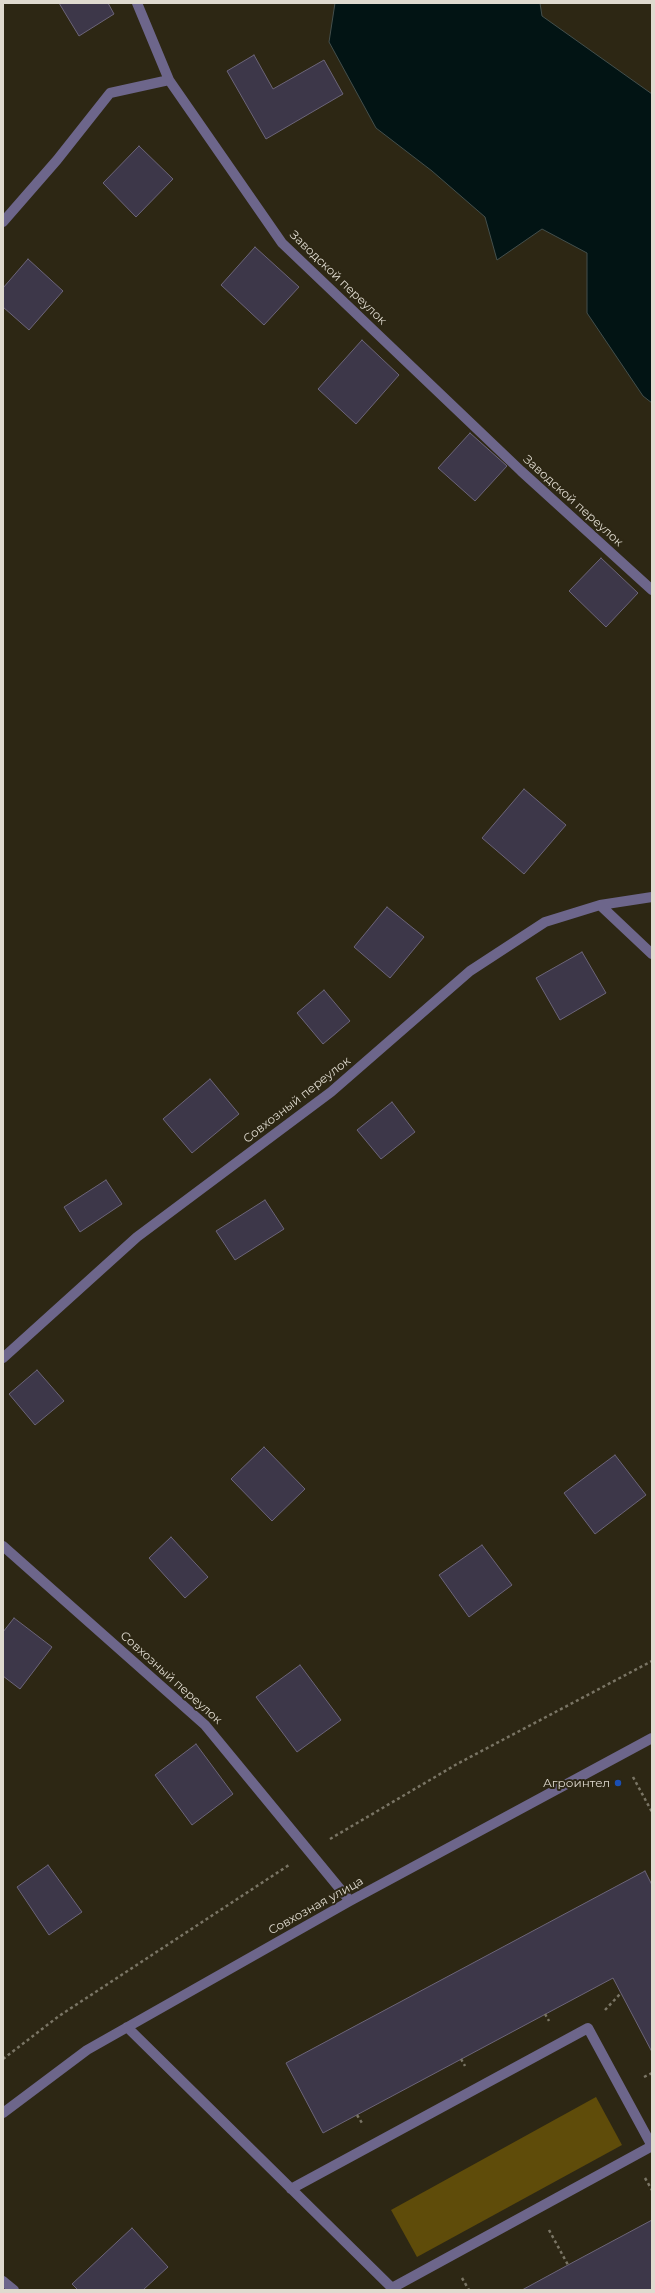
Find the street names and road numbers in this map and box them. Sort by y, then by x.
street label: Заводской переулок [286,228,390,328]
street label: Заводской переулок [520,452,626,550]
street label: Совхозный переулок [241,1054,353,1146]
street label: Совхозный переулок [117,1629,225,1727]
street label: Совхозная улица [266,1874,366,1938]

